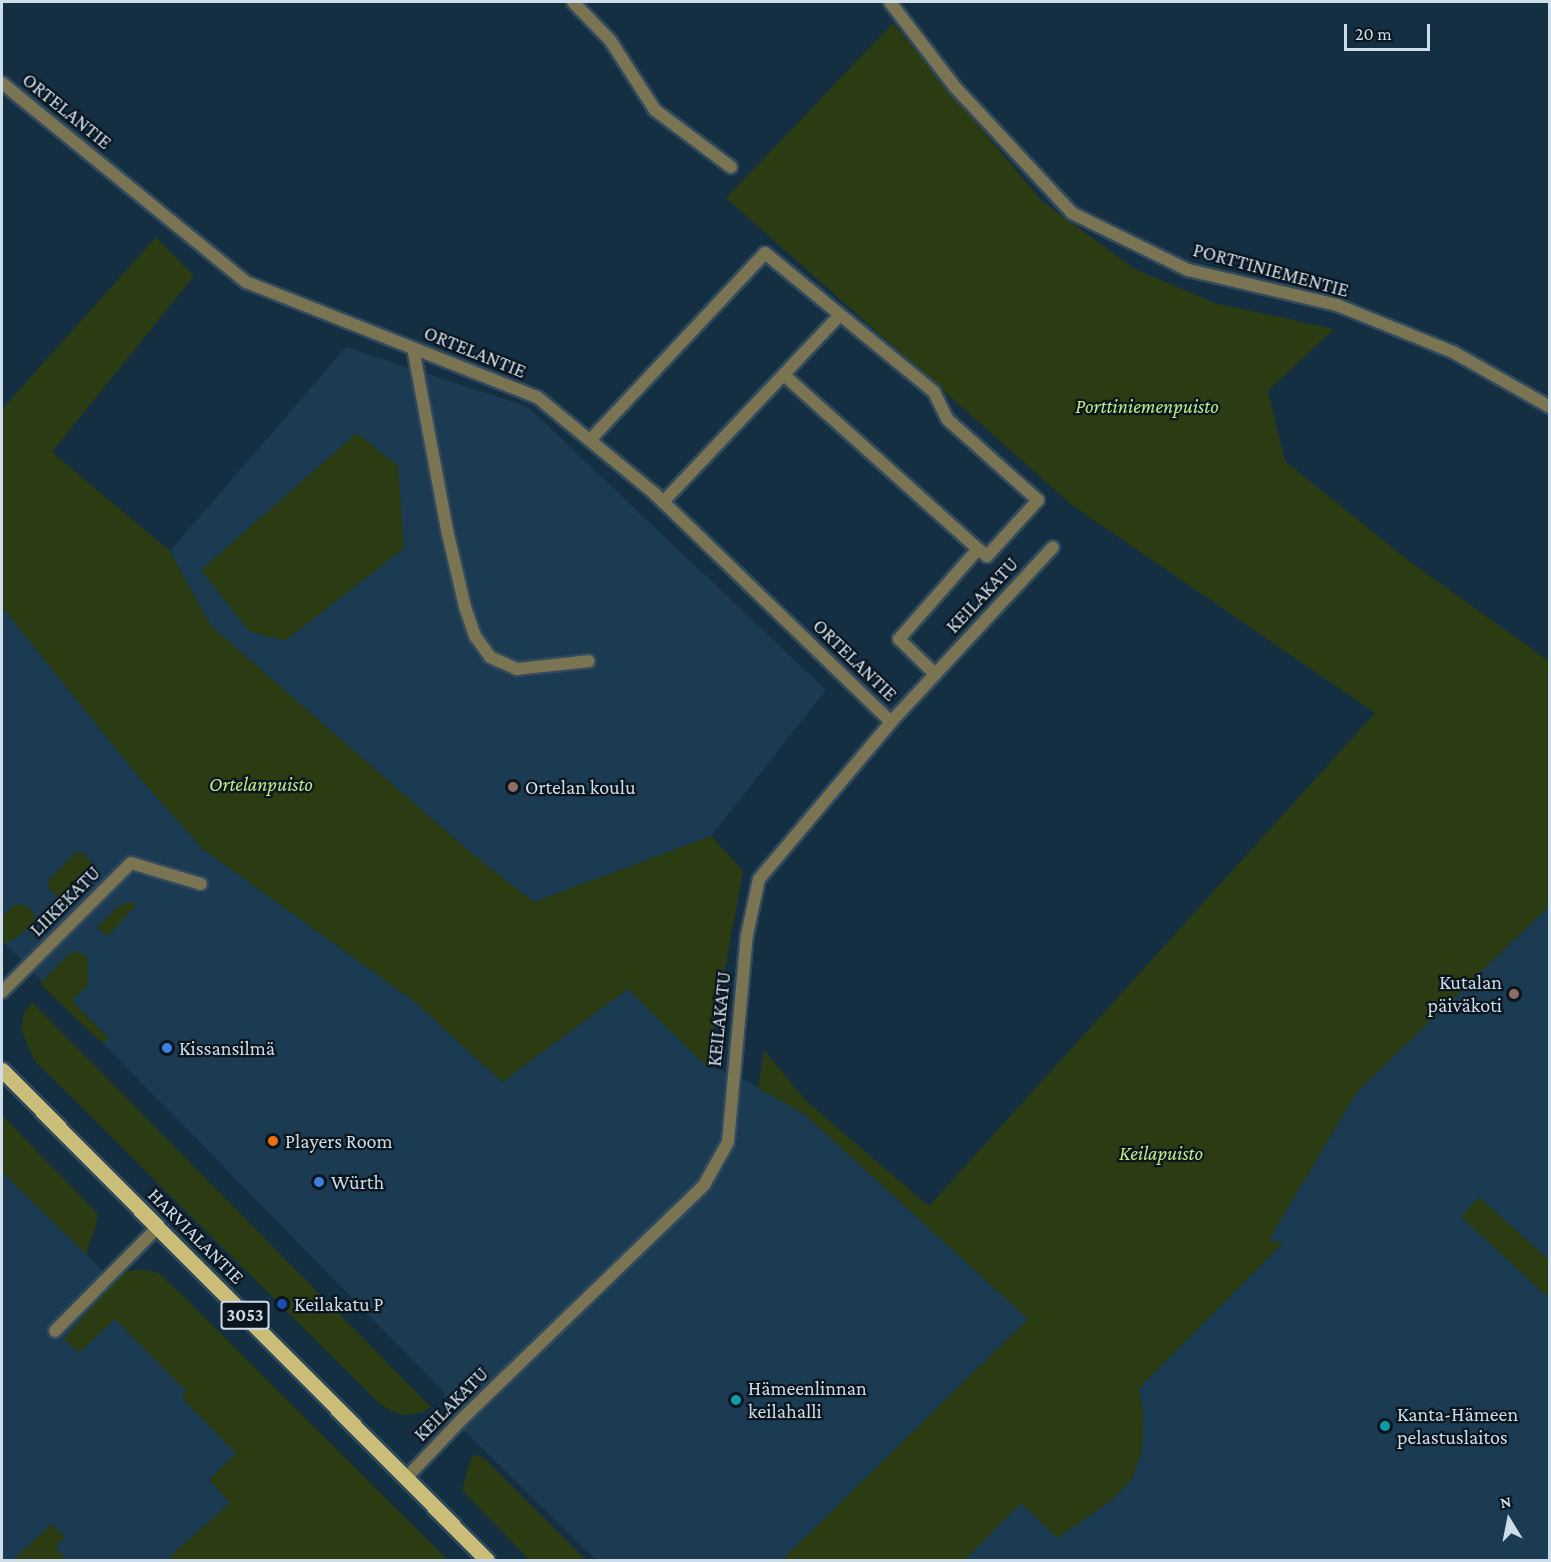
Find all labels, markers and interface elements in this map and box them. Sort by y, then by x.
scale bar [1347,12,1432,50]
text: 20 m [1355,24,1392,44]
street label: ORTELANTIE [17,68,117,154]
street label: PORTTINIEMENTIE [1190,238,1352,302]
street label: ORTELANTIE [420,321,530,383]
park label: Porttiniemenpuisto [1075,394,1219,418]
street label: KEILAKATU [941,552,1023,638]
street label: ORTELANTIE [808,614,902,706]
park label: Ortelanpuisto [209,772,313,796]
place label: Ortelan koulu [525,775,636,799]
marker: Ortelan koulu [506,780,520,794]
street label: LIIKEKATU [25,861,105,941]
street label: KEILAKATU [702,970,736,1068]
place label: Kutalan päiväkoti [1427,970,1502,1017]
marker: Kutalan päiväkoti [1507,987,1521,1001]
place label: Kissansilmä [179,1036,275,1060]
marker: Kissansilmä [160,1041,174,1055]
place label: Players Room [285,1129,393,1153]
marker: Players Room [266,1134,280,1148]
park label: Keilapuisto [1119,1141,1203,1165]
place label: Würth [331,1170,384,1194]
marker: Würth [312,1175,326,1189]
street label: HARVIALANTIE [143,1183,249,1289]
place label: Keilakatu P [294,1292,384,1316]
marker: Keilakatu P [275,1297,289,1311]
road number: 3053 [220,1300,270,1330]
street label: KEILAKATU [409,1362,493,1446]
place label: Hämeenlinnan keilahalli [748,1376,867,1423]
marker: Hämeenlinnan keilahalli [729,1393,743,1407]
place label: Kanta-Hämeen pelastuslaitos [1397,1402,1518,1449]
marker: Kanta-Hämeen pelastuslaitos [1378,1419,1392,1433]
north arrow [1479,1490,1539,1550]
text: N [1499,1492,1513,1511]

